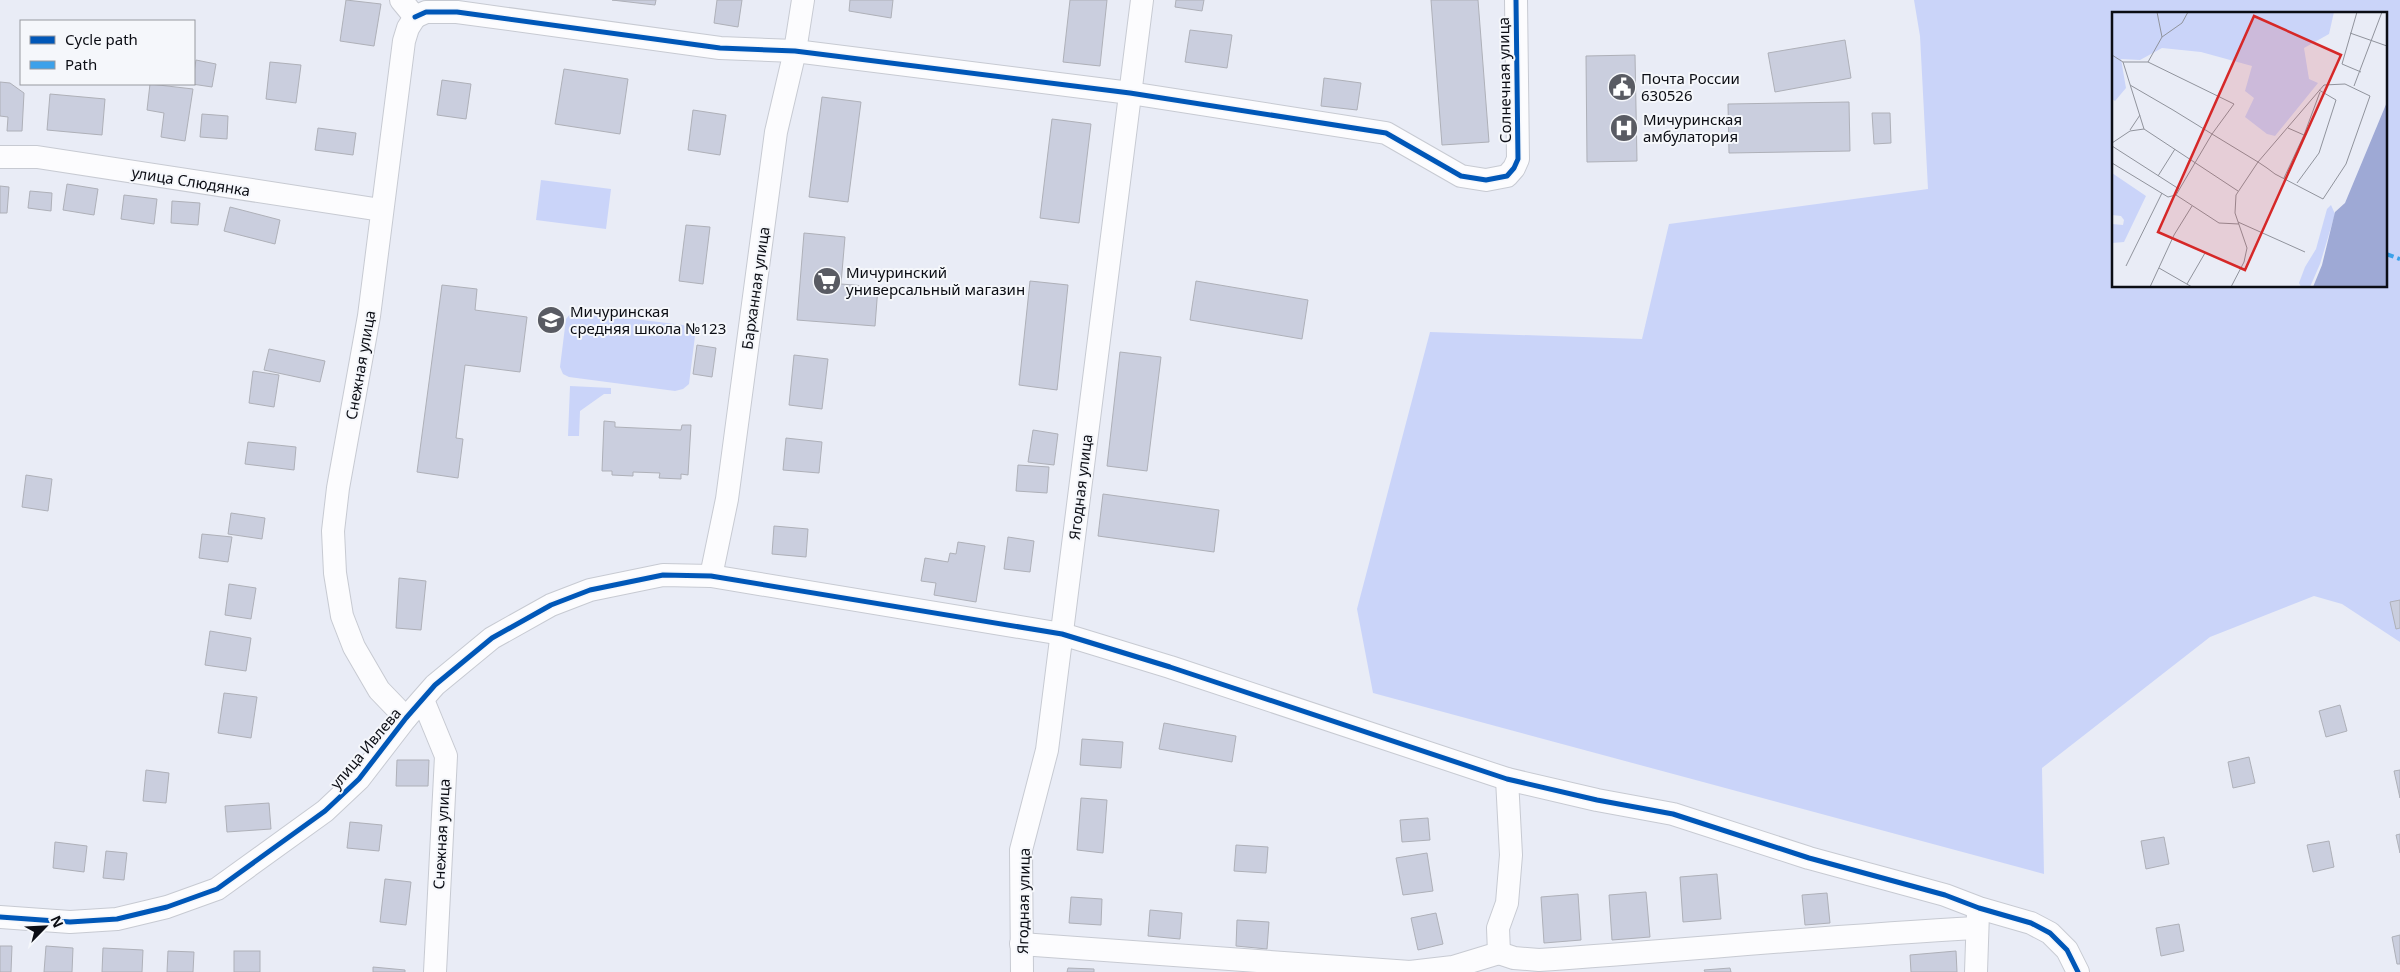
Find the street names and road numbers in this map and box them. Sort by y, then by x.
street label: Солнечная улица [1493,17,1515,143]
street label: улица Слюдянка [130,162,252,200]
street label: Барханная улица [736,225,774,351]
street label: Снежная улица [341,309,379,421]
street label: Ягодная улица [1064,433,1096,541]
street label: улица Ивлева [325,703,405,793]
street label: Снежная улица [428,778,454,890]
street label: Ягодная улица [1012,848,1034,954]

